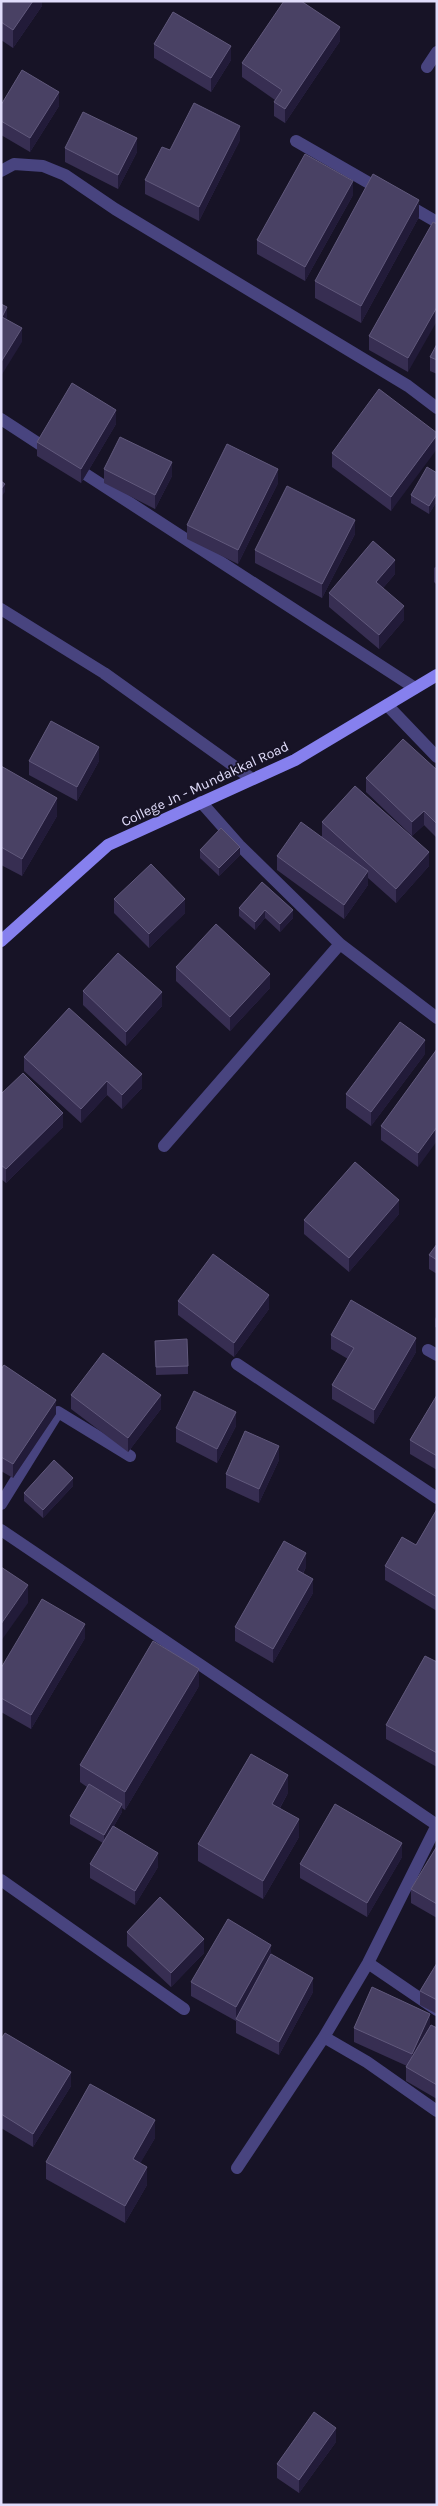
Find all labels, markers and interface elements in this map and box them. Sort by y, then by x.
street label: College Jn - Mundakkal Road [118,738,292,830]

